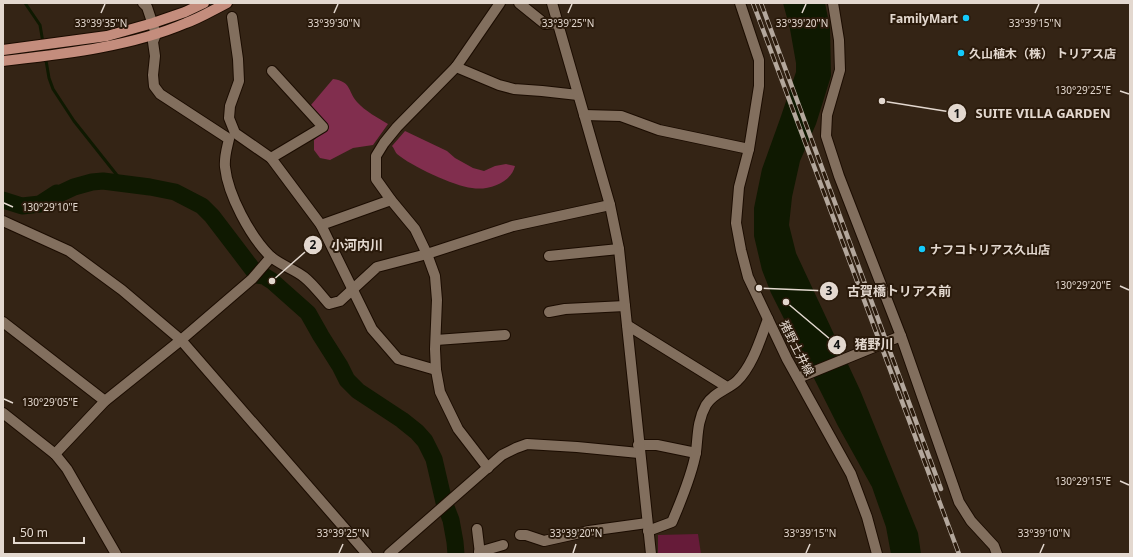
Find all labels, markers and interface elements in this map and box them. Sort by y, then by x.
place label: FamilyMart [889,10,958,27]
marker: FamilyMart [961,13,971,23]
text: 33°39'35"N [75,16,127,30]
text: 33°39'30"N [308,16,360,30]
text: 33°39'25"N [542,16,594,30]
text: 33°39'20"N [776,16,828,30]
text: 33°39'15"N [1009,16,1061,30]
place label: 久山植木（株） トリアス店 [969,45,1116,62]
marker: 久山植木（株） トリアス店 [956,48,966,58]
text: 130°29'25"E [1055,83,1111,97]
callout: SUITE VILLA GARDEN [947,101,1118,126]
text: SUITE VILLA GARDEN [976,104,1110,122]
text: 1 [954,105,960,122]
text: 130°29'10"E [22,200,78,214]
callout: 小河内川 [303,233,391,258]
text: 2 [310,236,317,253]
text: 小河内川 [331,236,383,254]
place label: ナフコトリアス久山店 [930,241,1050,258]
marker: ナフコトリアス久山店 [917,244,927,254]
callout: 古賀橋トリアス前 [819,278,959,303]
text: 130°29'20"E [1055,278,1111,292]
text: 3 [826,282,833,299]
text: 古賀橋トリアス前 [847,282,951,300]
street label: 猪野土井線 [776,317,818,379]
callout: 猪野川 [827,332,902,357]
text: 猪野川 [854,335,894,353]
text: 4 [834,336,841,353]
text: 130°29'05"E [22,395,78,409]
text: 130°29'15"E [1055,474,1111,488]
scale bar [14,519,84,545]
text: 50 m [20,524,48,541]
text: 33°39'25"N [317,526,369,540]
text: 33°39'20"N [550,526,602,540]
text: 33°39'15"N [784,526,836,540]
text: 33°39'10"N [1018,526,1070,540]

